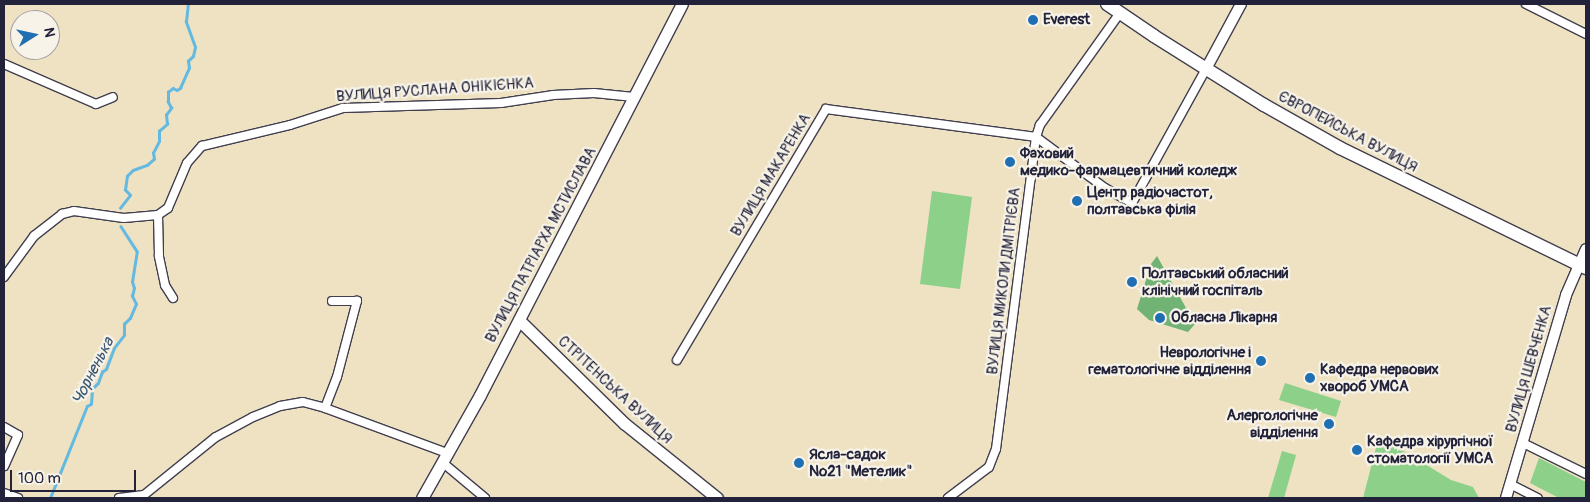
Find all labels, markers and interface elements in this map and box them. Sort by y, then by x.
north arrow [10,10,60,60]
place label: Everest [1043,11,1090,29]
marker: Everest [1027,14,1039,26]
text: N [40,26,58,39]
street label: ВУЛИЦЯ РУСЛАНА ОНІКІЄНКА [336,74,534,106]
street label: ЄВРОПЕЙСЬКА ВУЛИЦЯ [1275,88,1421,176]
street label: ВУЛИЦЯ МАКАРЕНКА [727,110,815,240]
street label: ВУЛИЦЯ ПАТРІАРХА МСТИСЛАВА [482,144,600,346]
place label: Фаховий медико-фармацевтичний коледж [1020,144,1237,179]
marker: Фаховий медико-фармацевтичний коледж [1004,156,1016,168]
place label: Центр радіочастот, полтавська філія [1087,183,1213,218]
street label: ВУЛИЦЯ МИКОЛИ ДМІТРІЄВА [984,186,1024,376]
marker: Центр радіочастот, полтавська філія [1071,195,1083,207]
place label: Полтавський обласний клінічний госпіталь [1142,264,1289,299]
marker: Полтавський обласний клінічний госпіталь [1126,276,1138,288]
street label: ВУЛИЦЯ ШЕВЧЕНКА [1502,303,1556,435]
place label: Обласна Лікарня [1171,309,1277,327]
marker: Обласна Лікарня [1153,311,1167,325]
street label: СТРІТЕНСЬКА ВУЛИЦЯ [554,332,676,448]
water label: Чорненька [68,334,118,408]
place label: Неврологічне і гематологічне відділення [1089,343,1251,378]
marker: Неврологічне і гематологічне відділення [1255,355,1267,367]
place label: Кафедра нервових хвороб УМСА [1320,360,1439,395]
marker: Кафедра нервових хвороб УМСА [1304,372,1316,384]
place label: Алергологічне відділення [1227,406,1318,441]
marker: Алергологічне відділення [1322,417,1336,431]
place label: Кафедра хірургічної стоматології УМСА [1367,432,1494,467]
marker: Кафедра хірургічної стоматології УМСА [1351,444,1363,456]
place label: Ясла-садок №21 "Метелик" [809,445,912,480]
marker: Ясла-садок №21 "Метелик" [793,457,805,469]
scale bar [12,460,139,492]
text: 100 m [18,469,61,488]

